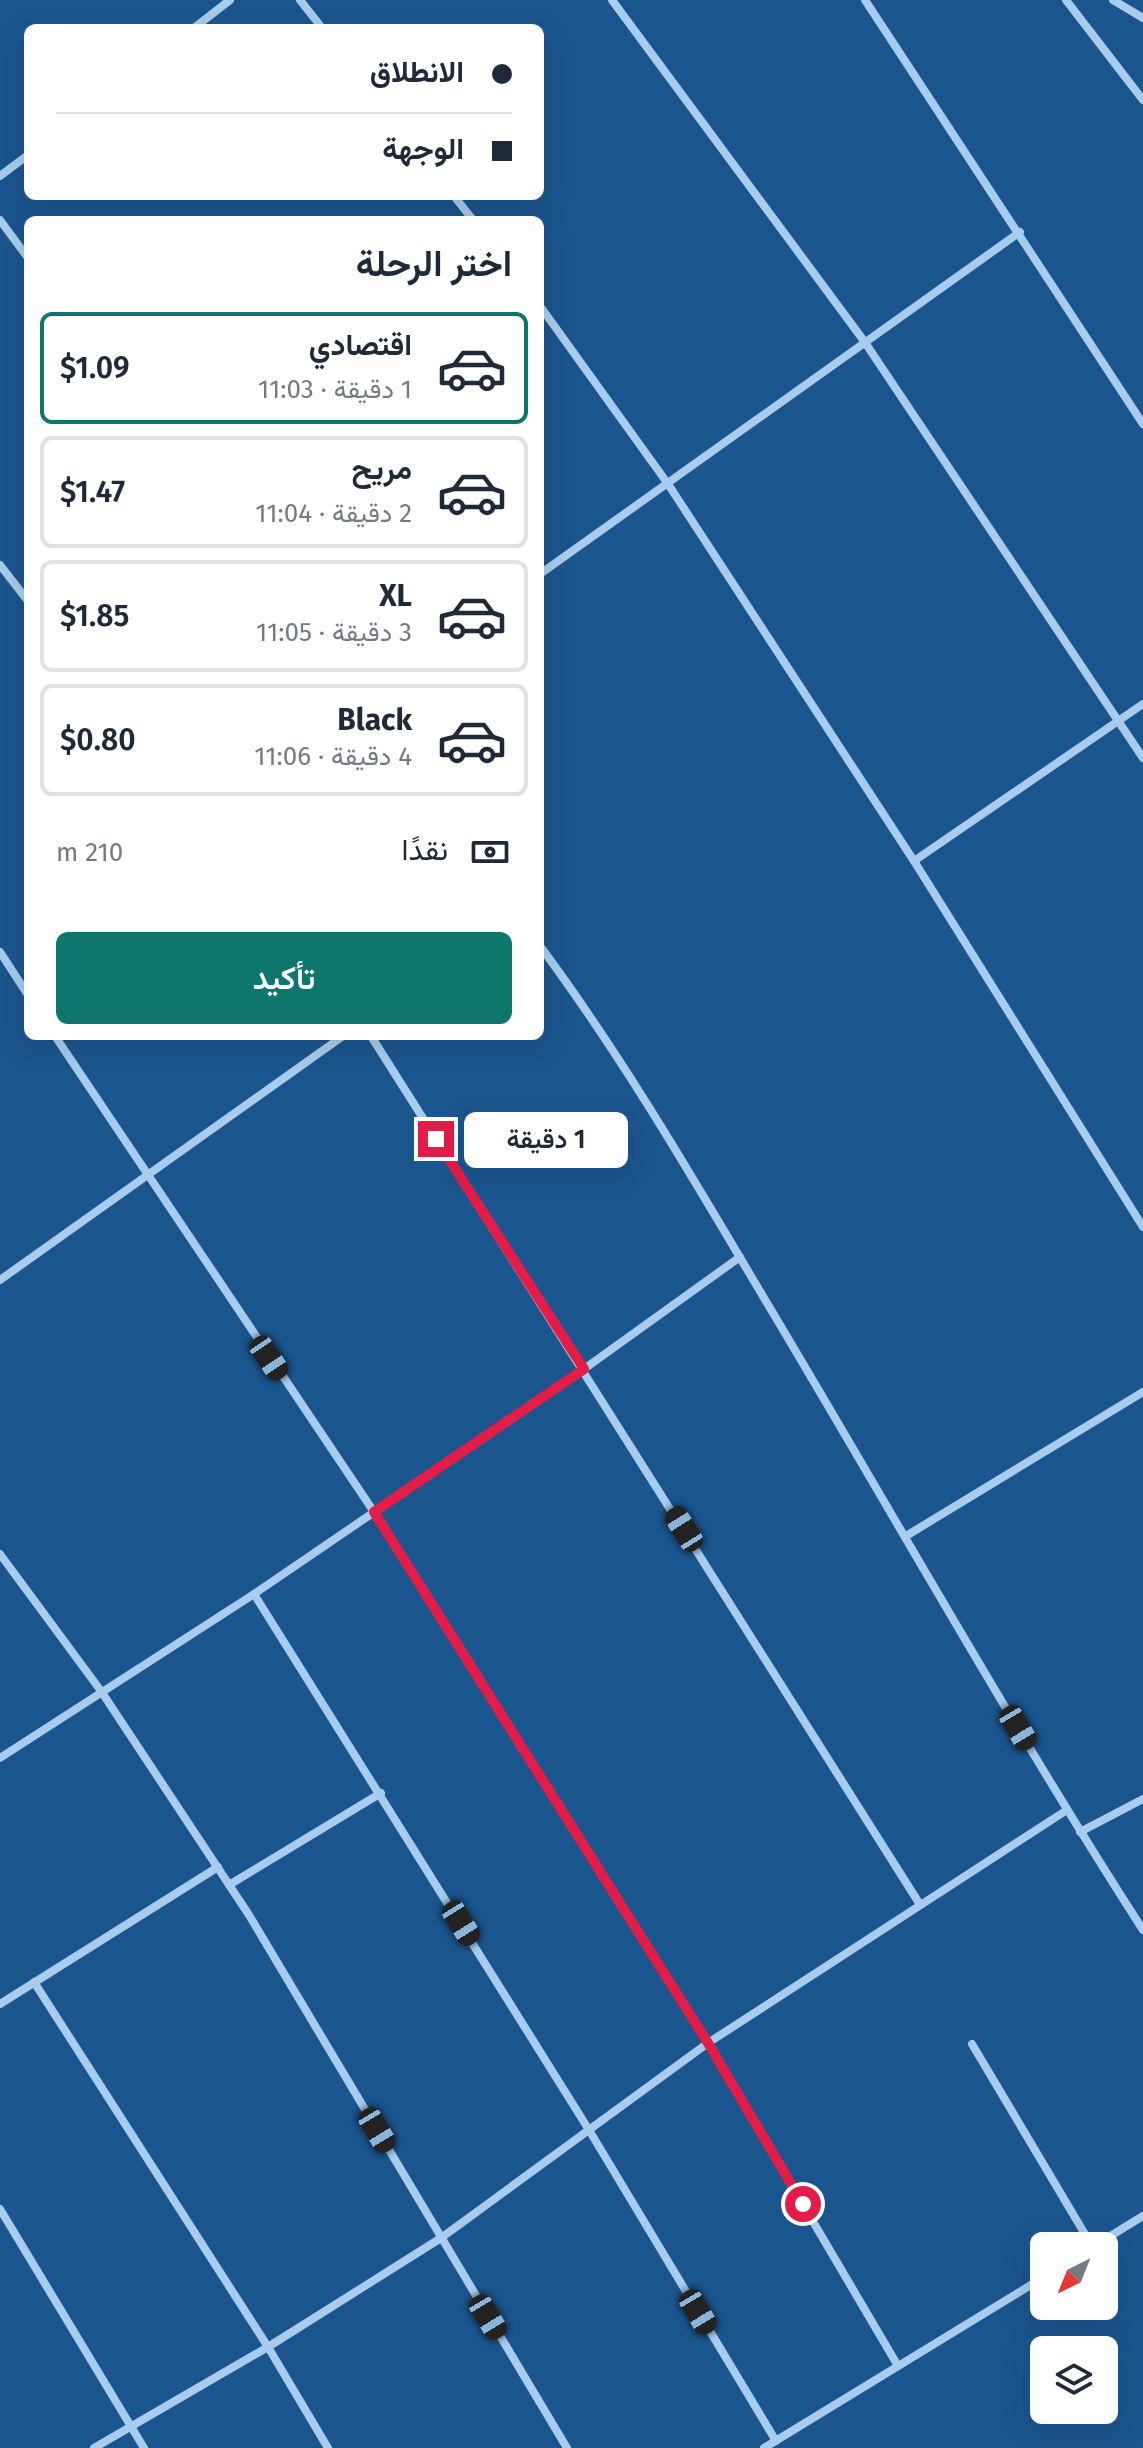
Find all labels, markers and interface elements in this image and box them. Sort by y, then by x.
text: الانطلاق [370,54,464,90]
text: الوجهة [382,131,464,167]
text: اختر الرحلة [356,242,512,286]
text: اقتصادي [309,327,412,363]
icon: car [436,332,508,404]
text: $1.09 [60,350,129,386]
text: 1 دقيقة · 11:03 [258,374,412,405]
text: مريح [352,451,412,487]
icon: car [436,456,508,528]
text: $1.47 [60,474,125,510]
text: 2 دقيقة · 11:04 [255,498,412,529]
text: XL [379,578,412,614]
icon: car [436,580,508,652]
text: $1.85 [60,598,129,634]
text: 3 دقيقة · 11:05 [256,617,412,648]
text: Black [337,702,412,738]
icon: car [436,704,508,776]
text: $0.80 [60,722,136,758]
text: 4 دقيقة · 11:06 [254,741,412,772]
icon: cash [468,830,512,874]
text: نقدًا [402,832,448,868]
text: 210 m [56,837,123,868]
button: تأكيد [56,932,512,1024]
callout: 1 دقيقة [464,1111,628,1167]
route end [418,1121,454,1157]
text: 1 دقيقة [506,1124,586,1155]
car [246,1331,292,1385]
car [661,1502,707,1556]
car [995,1701,1041,1755]
car [438,1896,484,1950]
car [354,2103,400,2157]
route start [785,2186,821,2222]
north arrow [1030,2232,1118,2320]
map controls [1030,2232,1118,2424]
car [675,2285,721,2339]
car [465,2290,511,2344]
button: layers [1030,2336,1118,2424]

